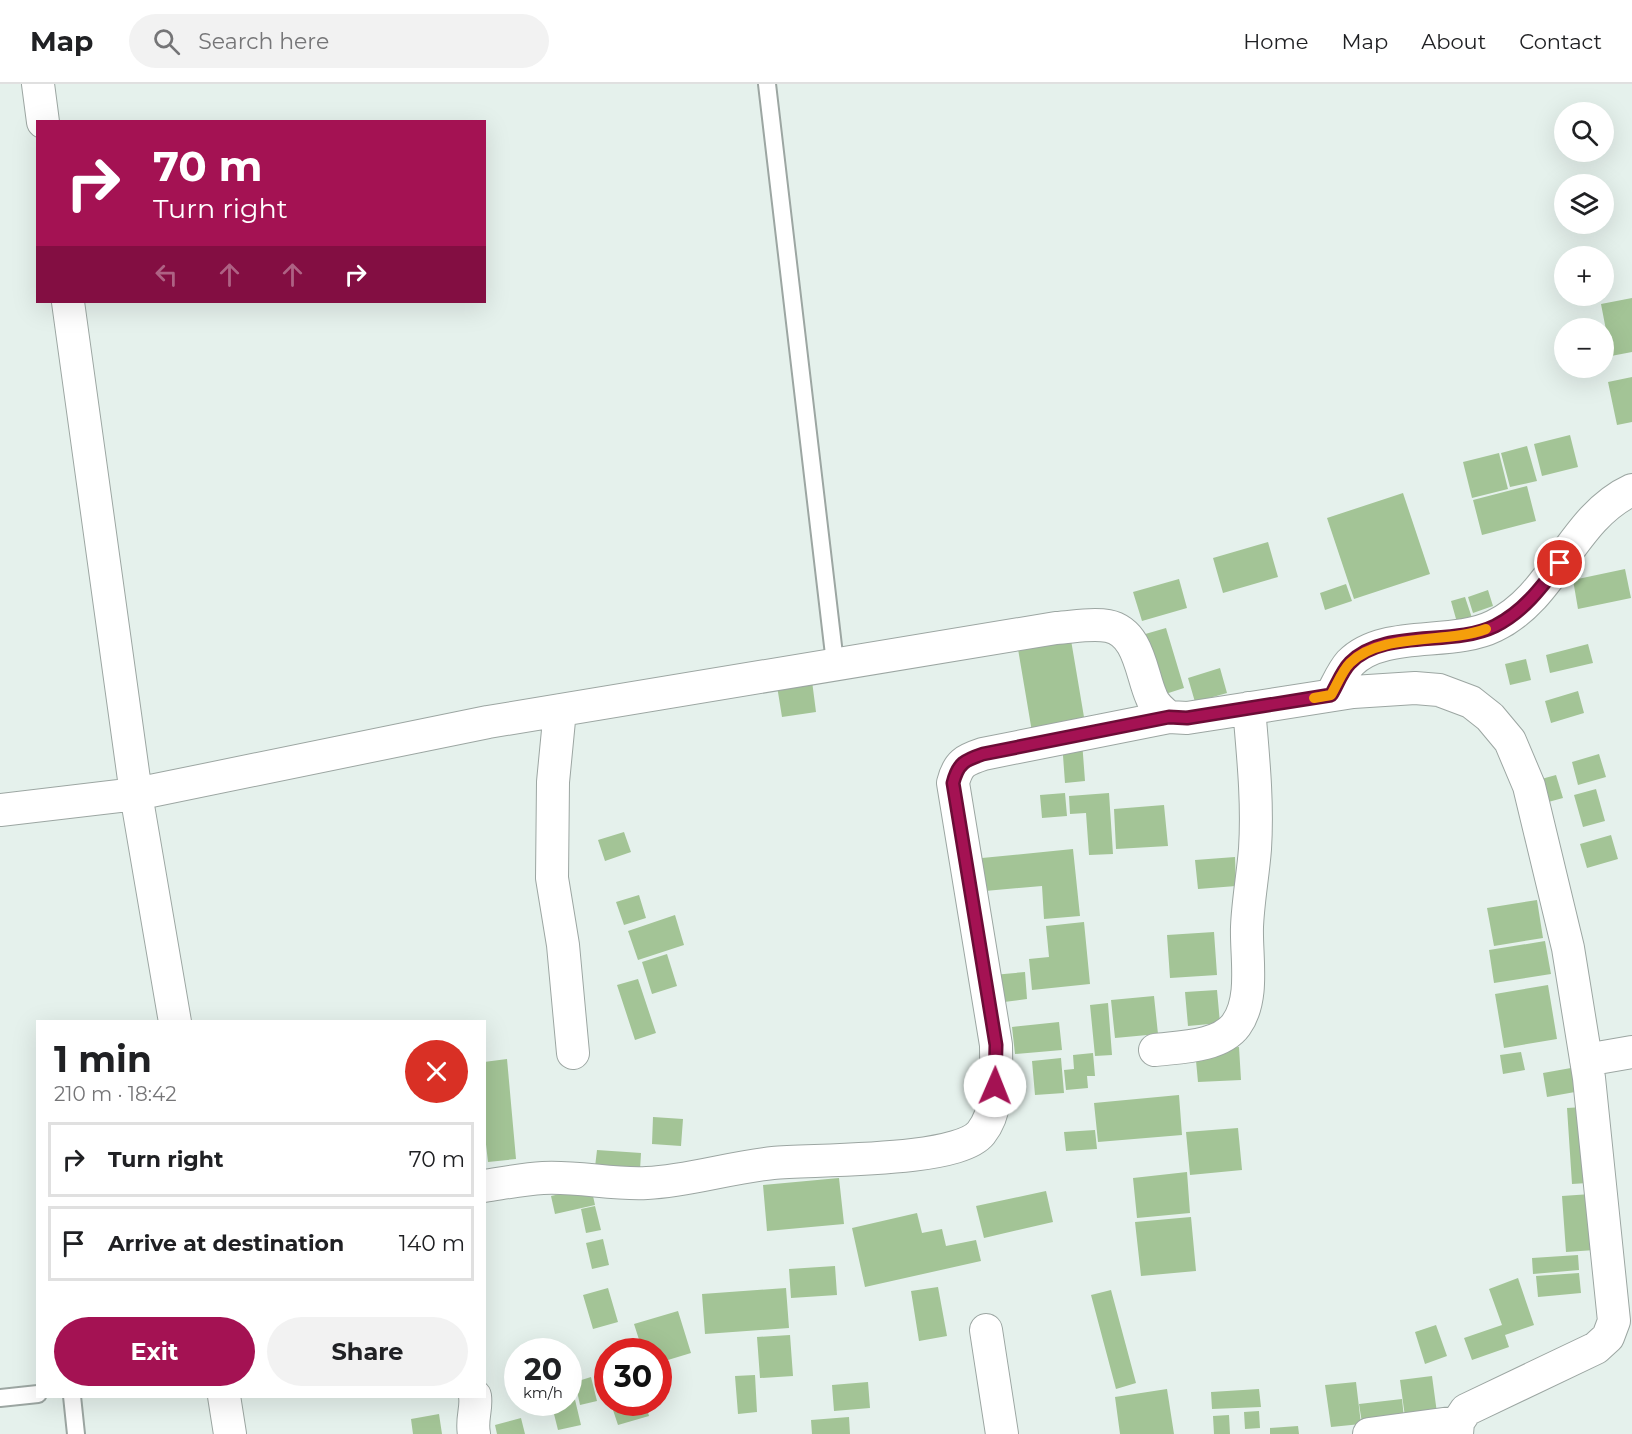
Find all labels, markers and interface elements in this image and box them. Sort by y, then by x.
search box [129,14,549,68]
text: Map [30,24,93,58]
icon: search [150,25,183,58]
text: Search here [198,28,329,55]
text: Home [1243,29,1308,54]
text: Map [1341,29,1388,54]
text: About [1421,29,1486,54]
text: Contact [1519,29,1602,54]
map controls [1554,102,1614,378]
button: search [1554,102,1614,162]
text: 70 m [153,140,263,192]
icon: right [54,144,132,222]
button: layers [1554,174,1614,234]
text: Turn right [153,192,288,225]
button: + [1554,246,1614,306]
icon: left [150,258,183,291]
icon: ahead [213,258,246,291]
icon: ahead [276,258,309,291]
icon: right [339,258,372,291]
button: − [1554,318,1614,378]
pin [1534,537,1585,588]
icon: arrive [1543,546,1576,579]
text: 1 min [54,1037,152,1081]
button: close [405,1040,468,1103]
position arrow [963,1054,1027,1118]
text: 210 m · 18:42 [54,1082,177,1106]
icon: right [57,1143,90,1176]
text: Turn right [108,1146,223,1173]
text: 70 m [409,1146,465,1173]
icon: arrive [57,1227,90,1260]
text: Arrive at destination [108,1230,344,1257]
text: 140 m [399,1230,465,1257]
button: Exit [54,1317,255,1386]
button: Share [267,1317,468,1386]
speed limit sign: 30 [594,1338,672,1416]
text: 20 [524,1351,562,1388]
text: km/h [523,1383,563,1402]

